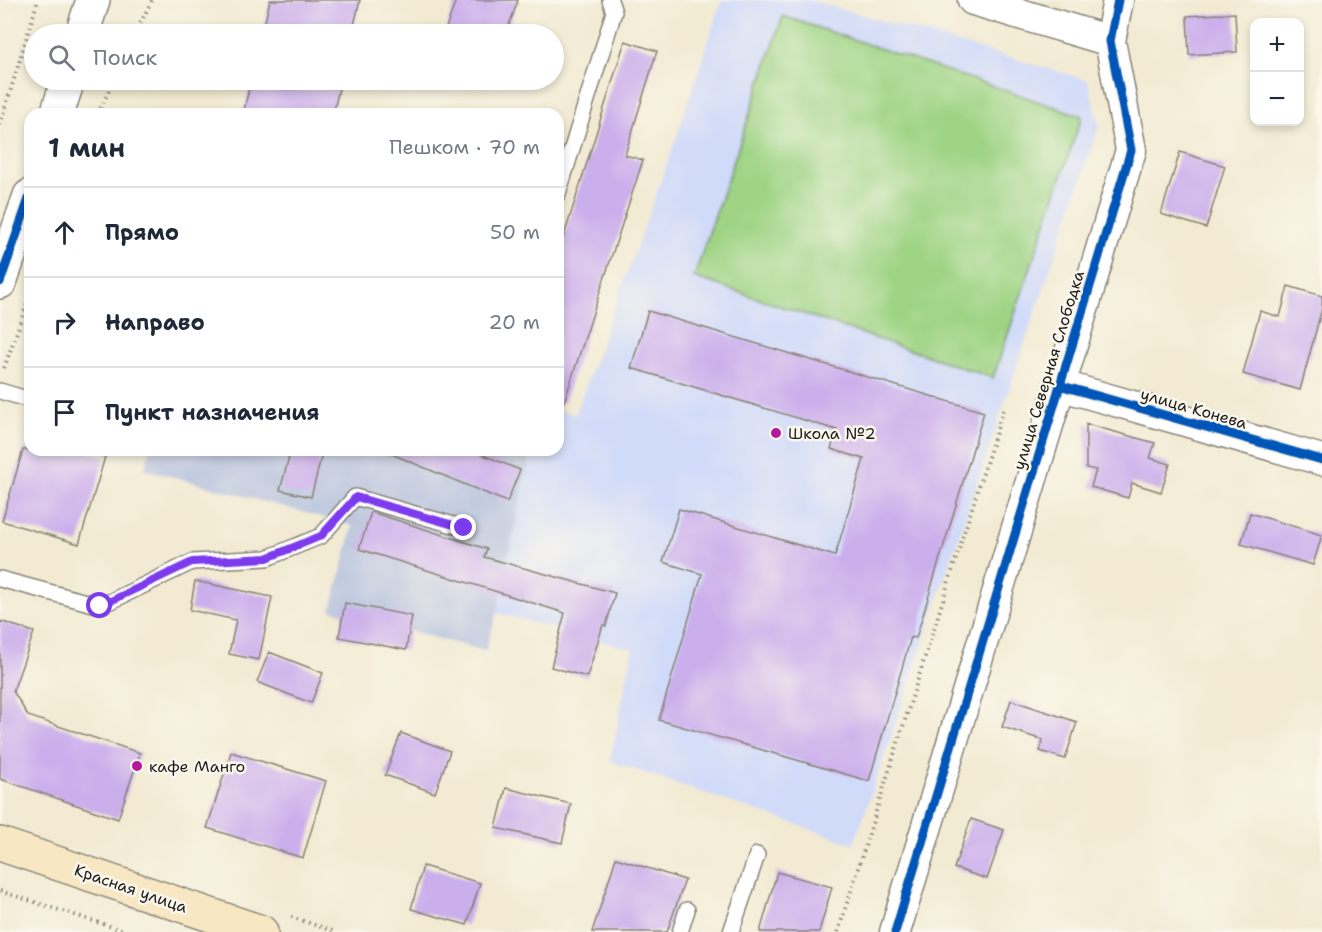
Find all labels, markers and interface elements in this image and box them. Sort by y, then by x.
map controls [1250,18,1304,126]
button: + [1250,18,1304,72]
search box [24,24,564,90]
icon: search [45,41,78,74]
text: Поиск [93,43,157,72]
button: − [1250,72,1304,126]
text: 1 мин [48,130,125,165]
text: Пешком · 70 m [389,134,540,160]
icon: ahead [48,216,81,249]
text: Прямо [105,218,179,247]
text: 50 m [490,219,540,245]
street label: улица Северная Слободка [1008,268,1089,472]
icon: right [48,306,81,339]
text: Направо [105,308,205,337]
text: 20 m [489,309,540,335]
street label: улица Конева [1138,383,1250,434]
icon: arrive [48,396,81,429]
text: Пункт назначения [105,398,319,427]
place label: Школа №2 [788,423,876,444]
marker: Школа №2 [769,426,783,440]
route end [450,514,476,540]
route start [86,592,112,618]
place label: кафе Манго [149,756,245,777]
marker: кафе Манго [130,759,144,773]
street label: Красная улица [72,859,190,918]

